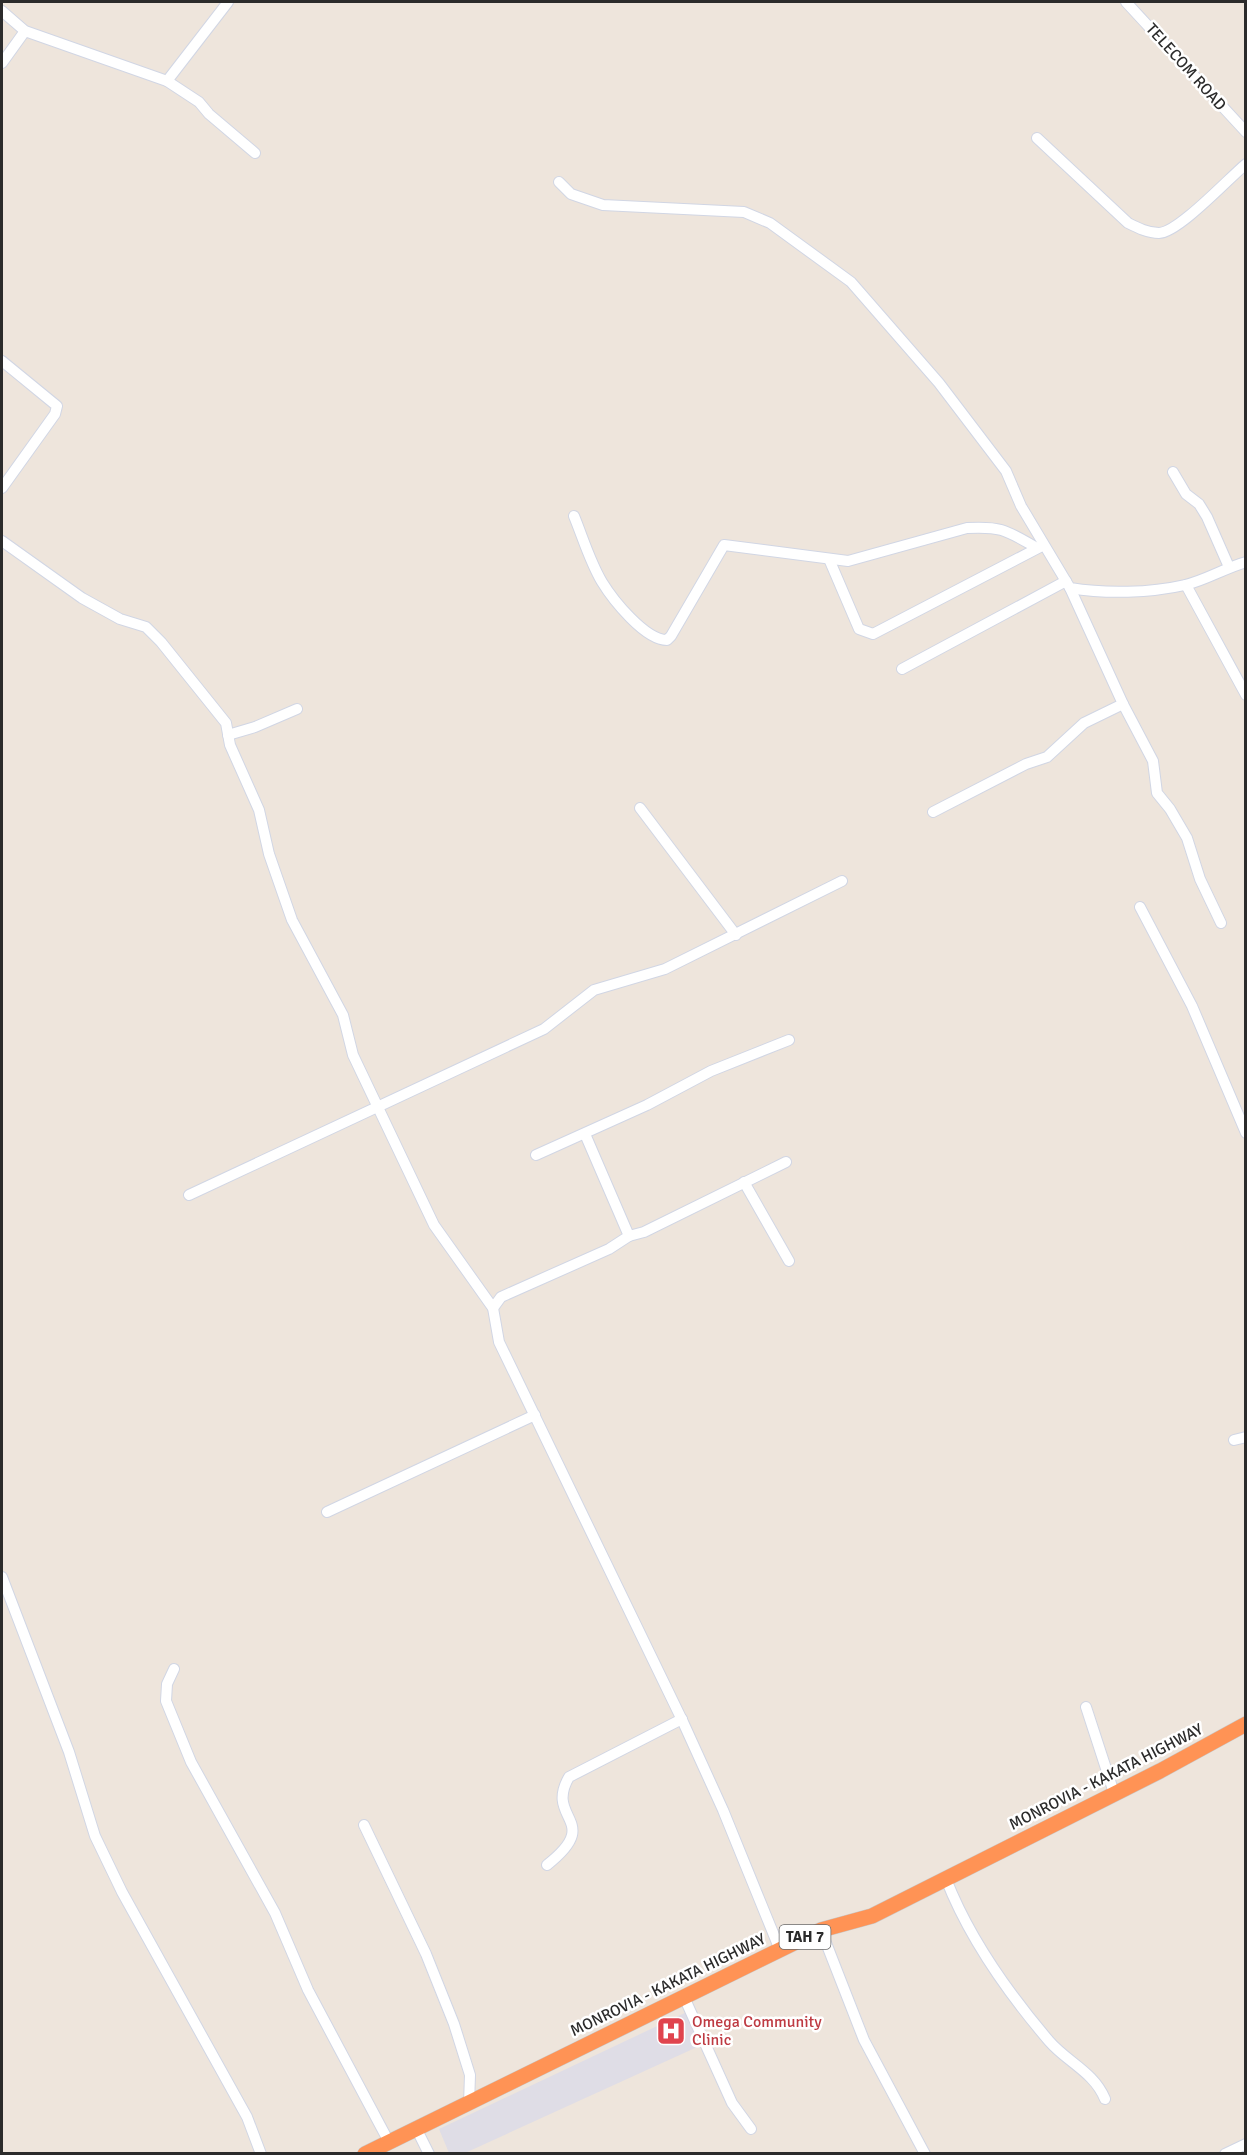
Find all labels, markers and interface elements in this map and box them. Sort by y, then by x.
street label: TELECOM ROAD [1142,19,1230,115]
street label: MONROVIA - KAKATA HIGHWAY [1006,1719,1206,1835]
road number: TAH 7 [780,1925,830,1949]
street label: MONROVIA - KAKATA HIGHWAY [567,1929,769,2041]
place label: Omega Community Clinic [692,2012,822,2050]
hospital icon: Omega Community Clinic [655,2015,687,2047]

